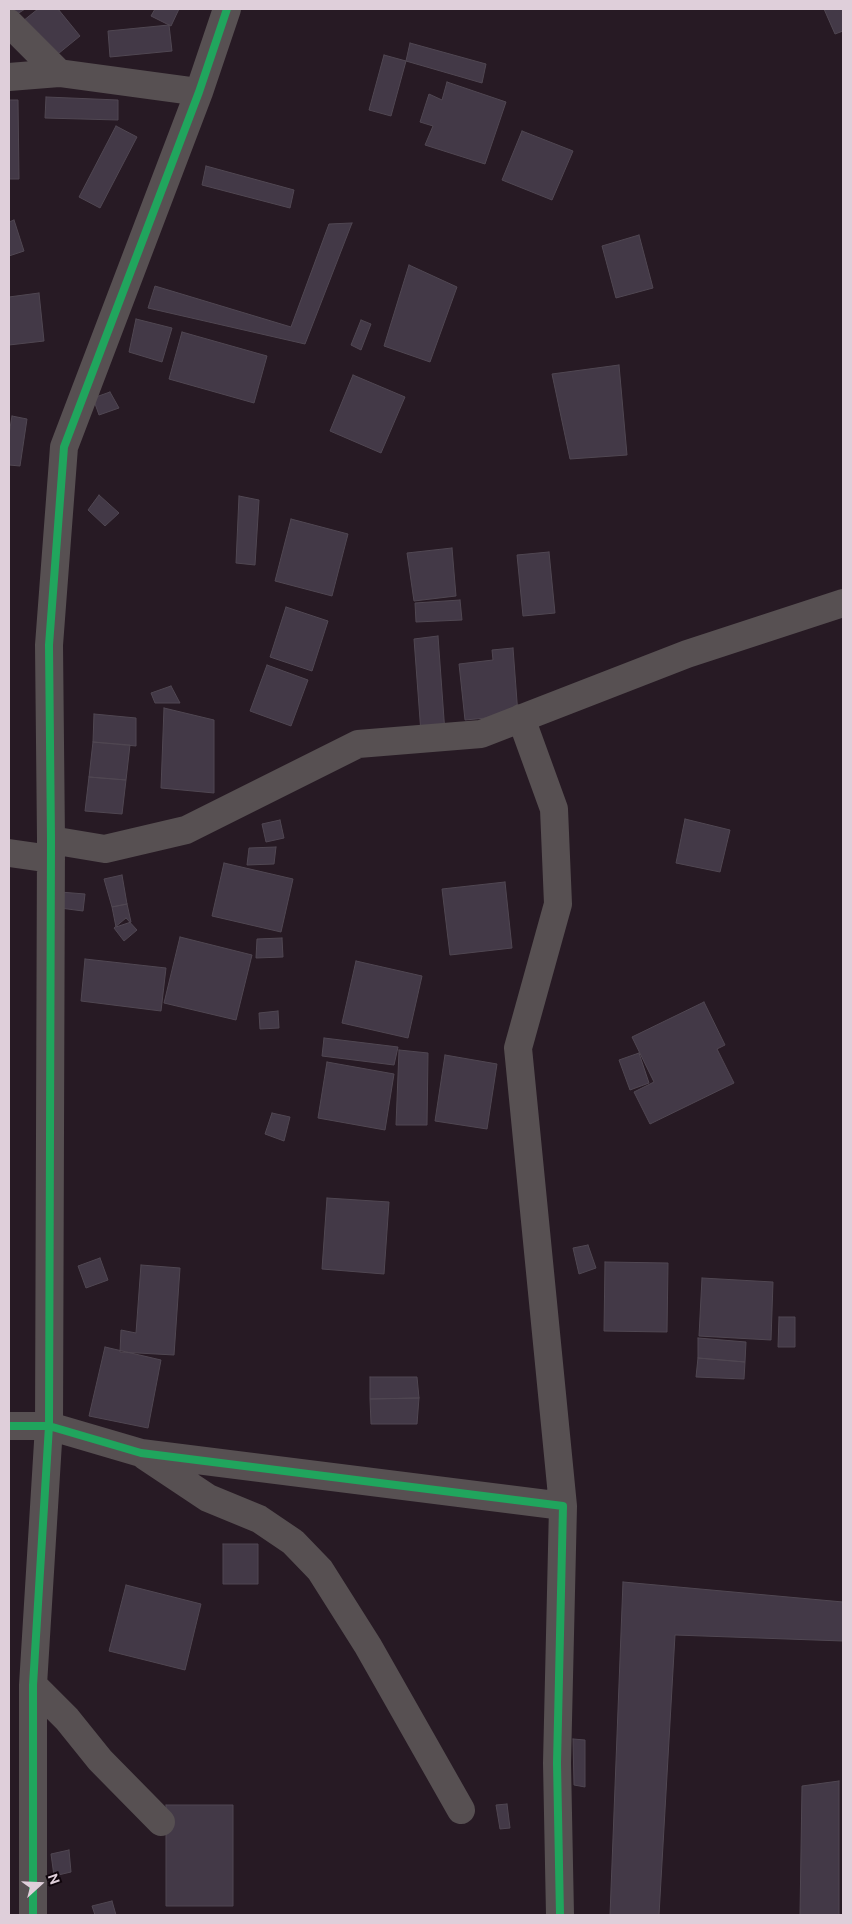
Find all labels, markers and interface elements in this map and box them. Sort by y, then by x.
north arrow [15,1859,65,1909]
text: N [45,1871,63,1887]

